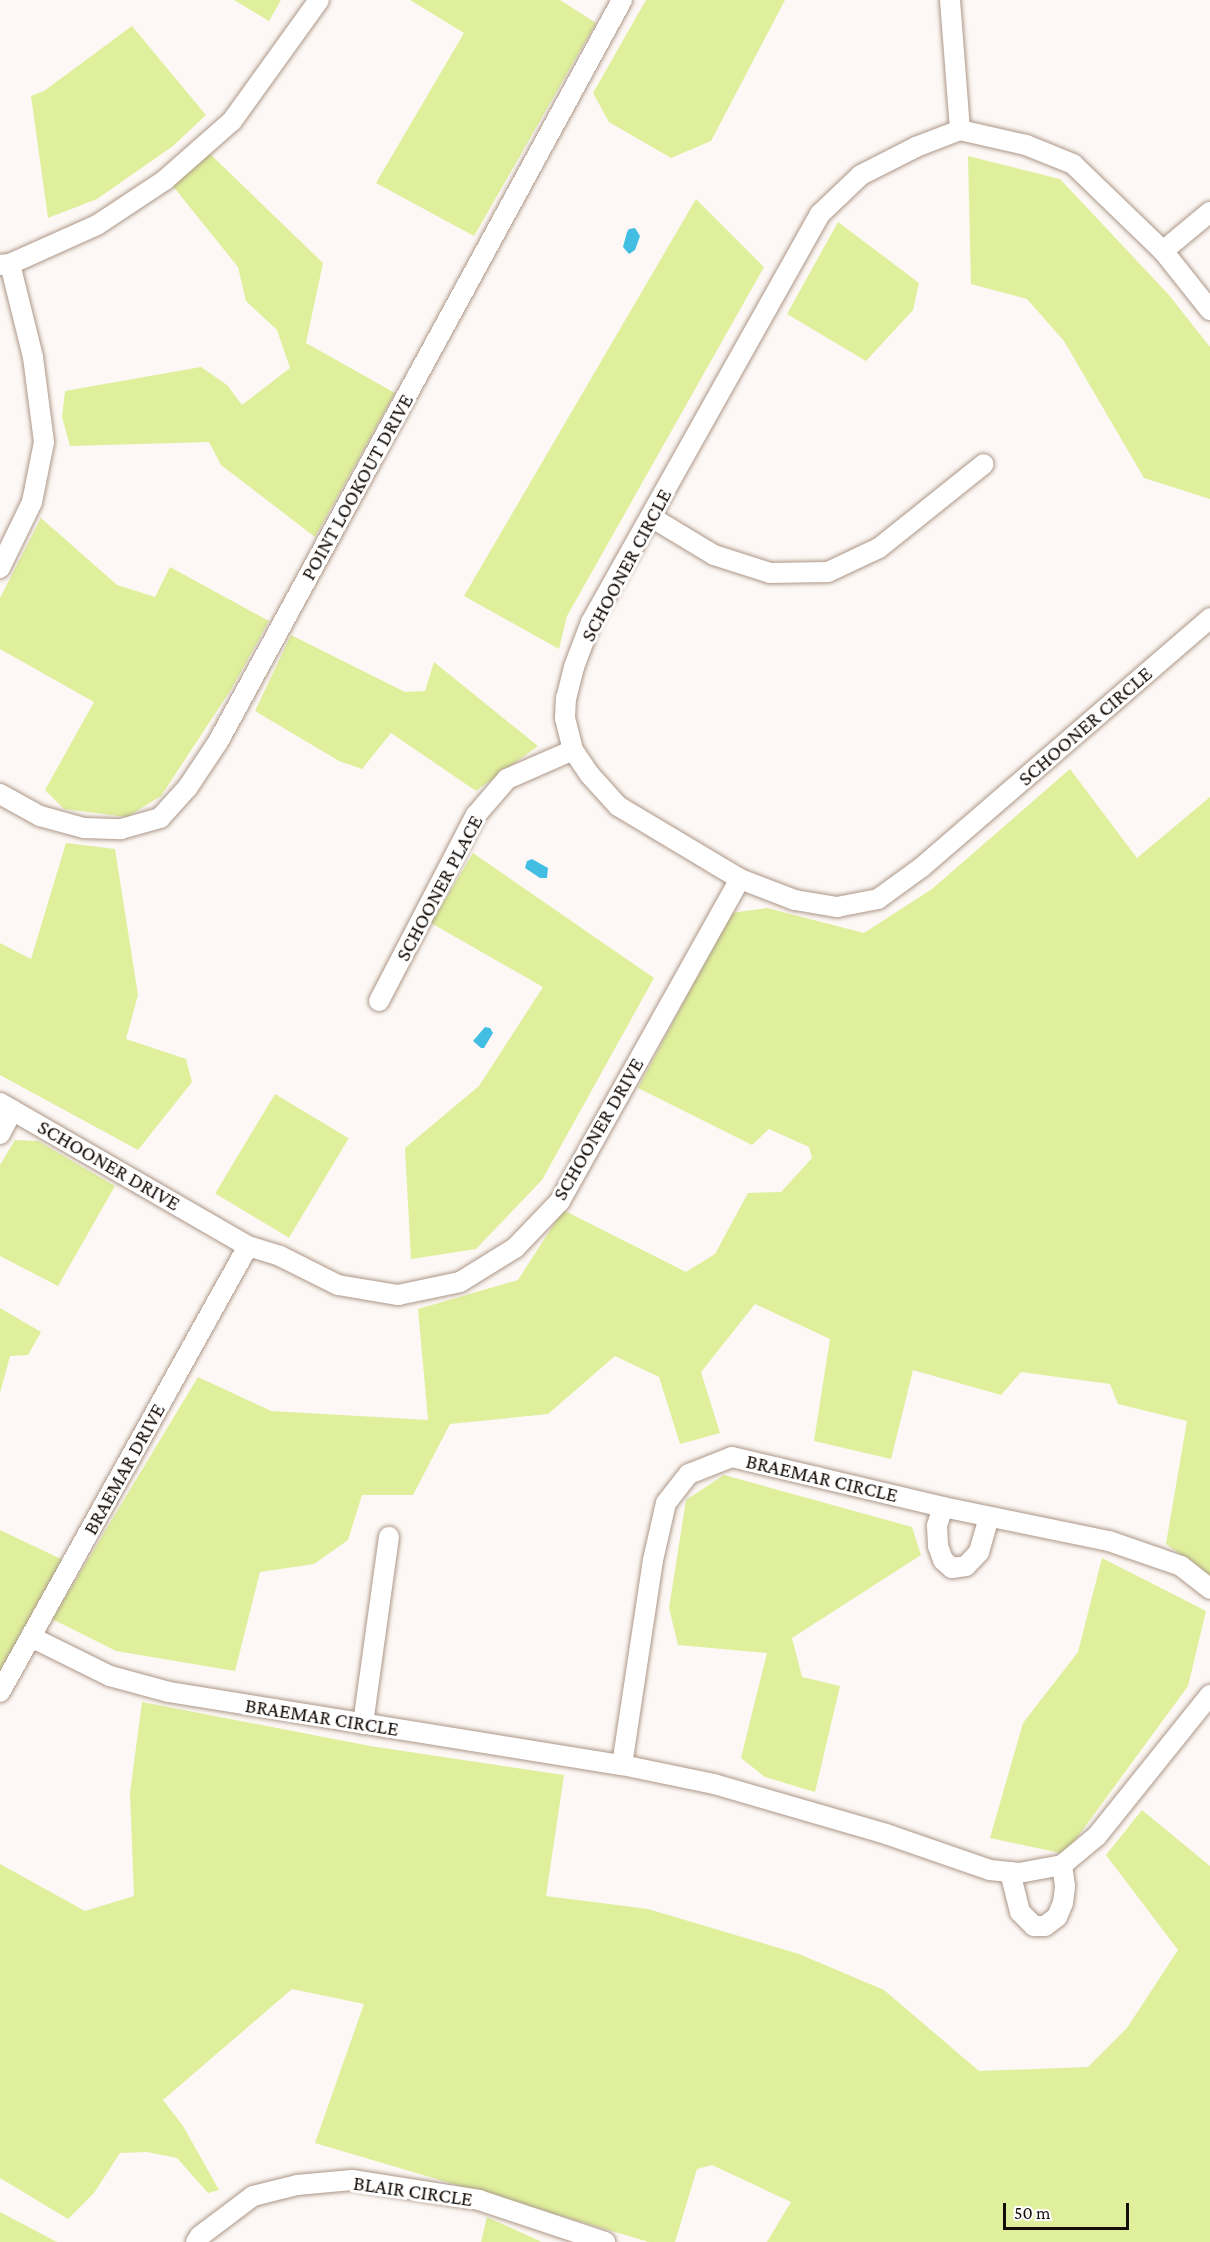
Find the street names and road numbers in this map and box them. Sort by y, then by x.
street label: POINT LOOKOUT DRIVE [295,390,419,584]
street label: SCHOONER CIRCLE [575,484,677,646]
street label: SCHOONER CIRCLE [1013,661,1157,791]
street label: SCHOONER PLACE [390,811,488,965]
street label: SCHOONER DRIVE [547,1053,649,1205]
street label: SCHOONER DRIVE [33,1114,185,1216]
street label: BRAEMAR DRIVE [78,1399,170,1539]
street label: BRAEMAR CIRCLE [744,1448,900,1508]
street label: BRAEMAR CIRCLE [243,1692,401,1742]
street label: BLAIR CIRCLE [352,2170,474,2212]

